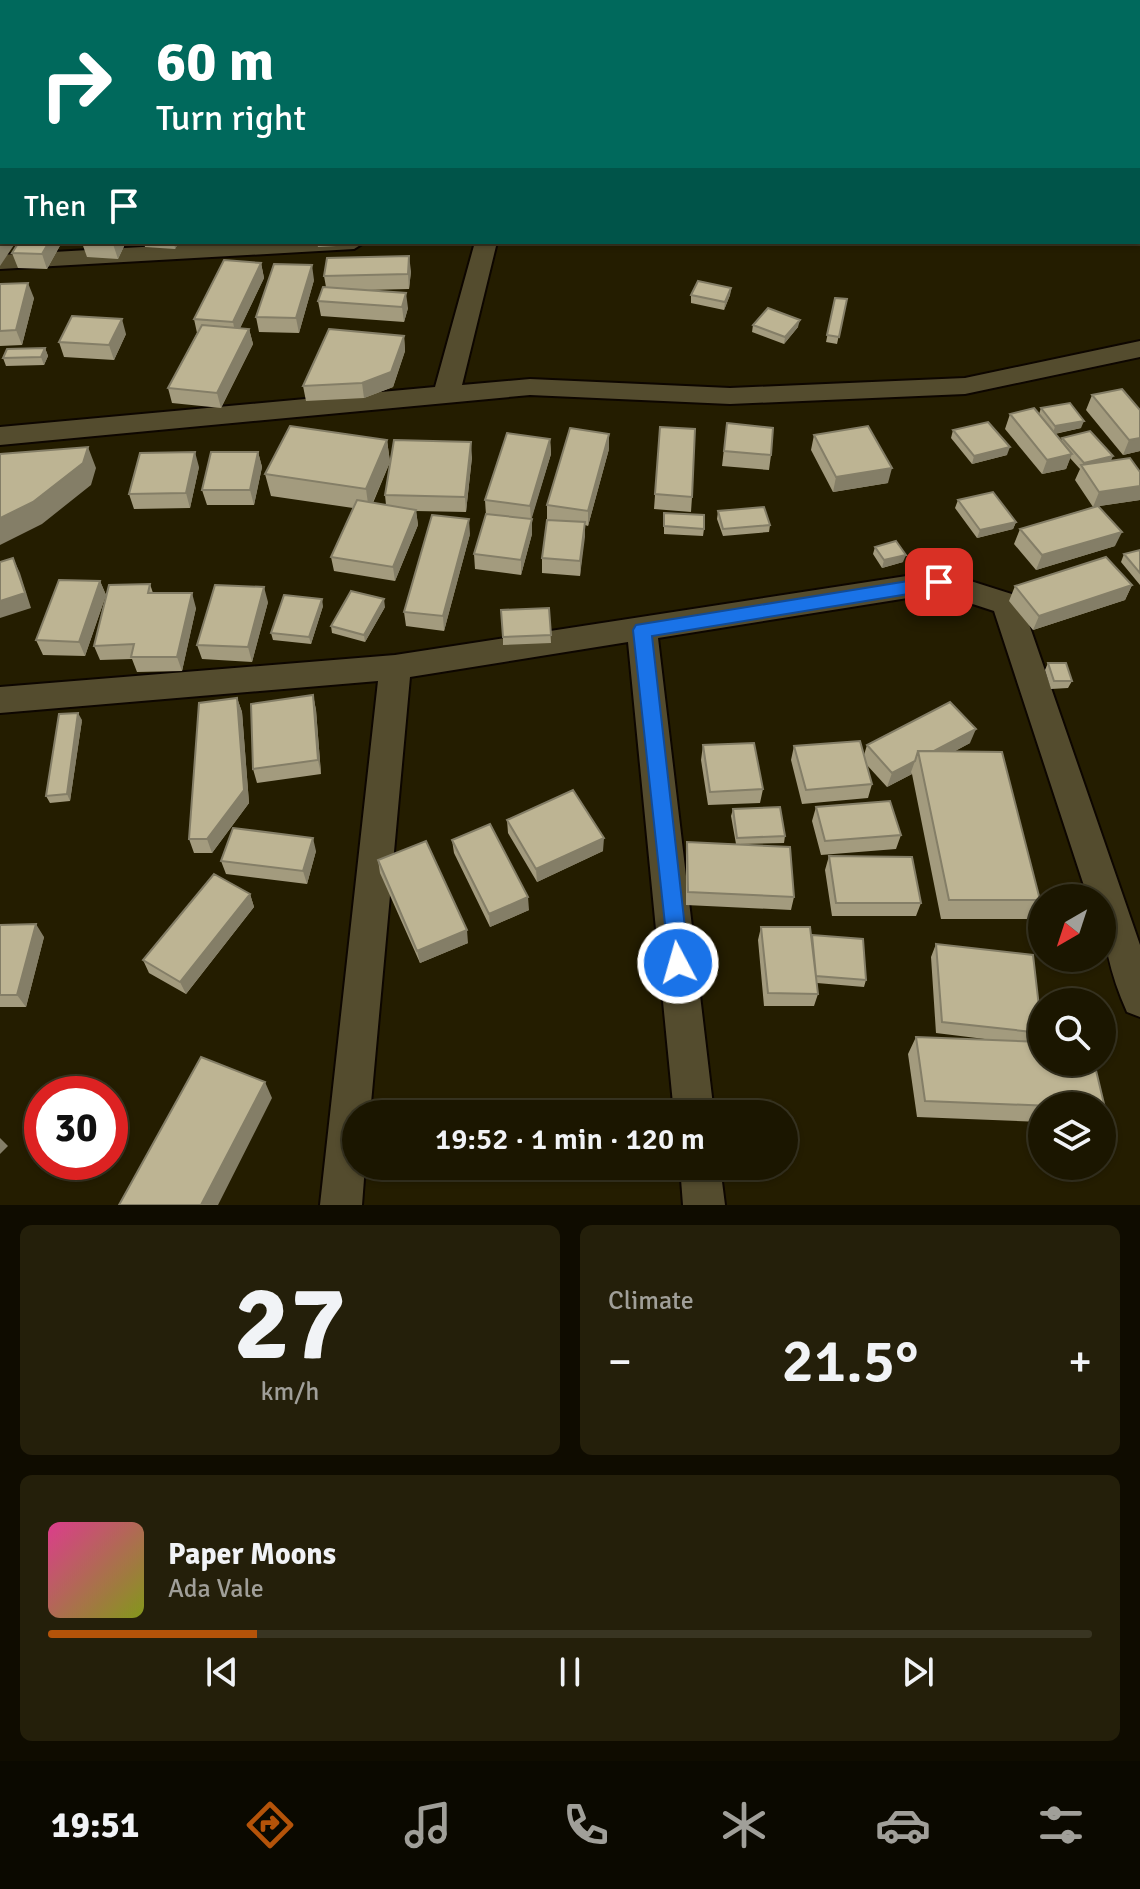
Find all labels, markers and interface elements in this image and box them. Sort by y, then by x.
text: 60 m [156,27,274,96]
icon: right [24,32,128,136]
text: Turn right [156,96,306,141]
icon: arrive [102,184,146,228]
text: Then [24,188,86,225]
pin [905,548,973,616]
icon: arrive [917,560,961,604]
north arrow [1028,884,1116,972]
map controls [1028,884,1116,1180]
position arrow [636,921,720,1005]
button: search [1028,988,1116,1076]
speed limit sign: 30 [24,1076,128,1180]
button: layers [1028,1092,1116,1180]
text: 19:52 · 1 min · 120 m [435,1121,705,1158]
text: 27 [234,1260,346,1388]
text: Climate [608,1285,694,1317]
text: 21.5° [782,1325,918,1399]
text: − [608,1335,632,1389]
text: + [1068,1335,1092,1389]
text: km/h [261,1376,319,1408]
text: Paper Moons [168,1536,336,1573]
text: Ada Vale [168,1573,264,1605]
icon: previous [200,1650,244,1694]
icon: pause [548,1650,592,1694]
icon: next [896,1650,940,1694]
icon: directions [242,1797,298,1853]
icon: music [400,1797,456,1853]
icon: phone [558,1797,614,1853]
icon: climate [716,1797,772,1853]
icon: car [875,1797,931,1853]
icon: filters [1033,1797,1089,1853]
text: 19:51 [51,1803,139,1848]

